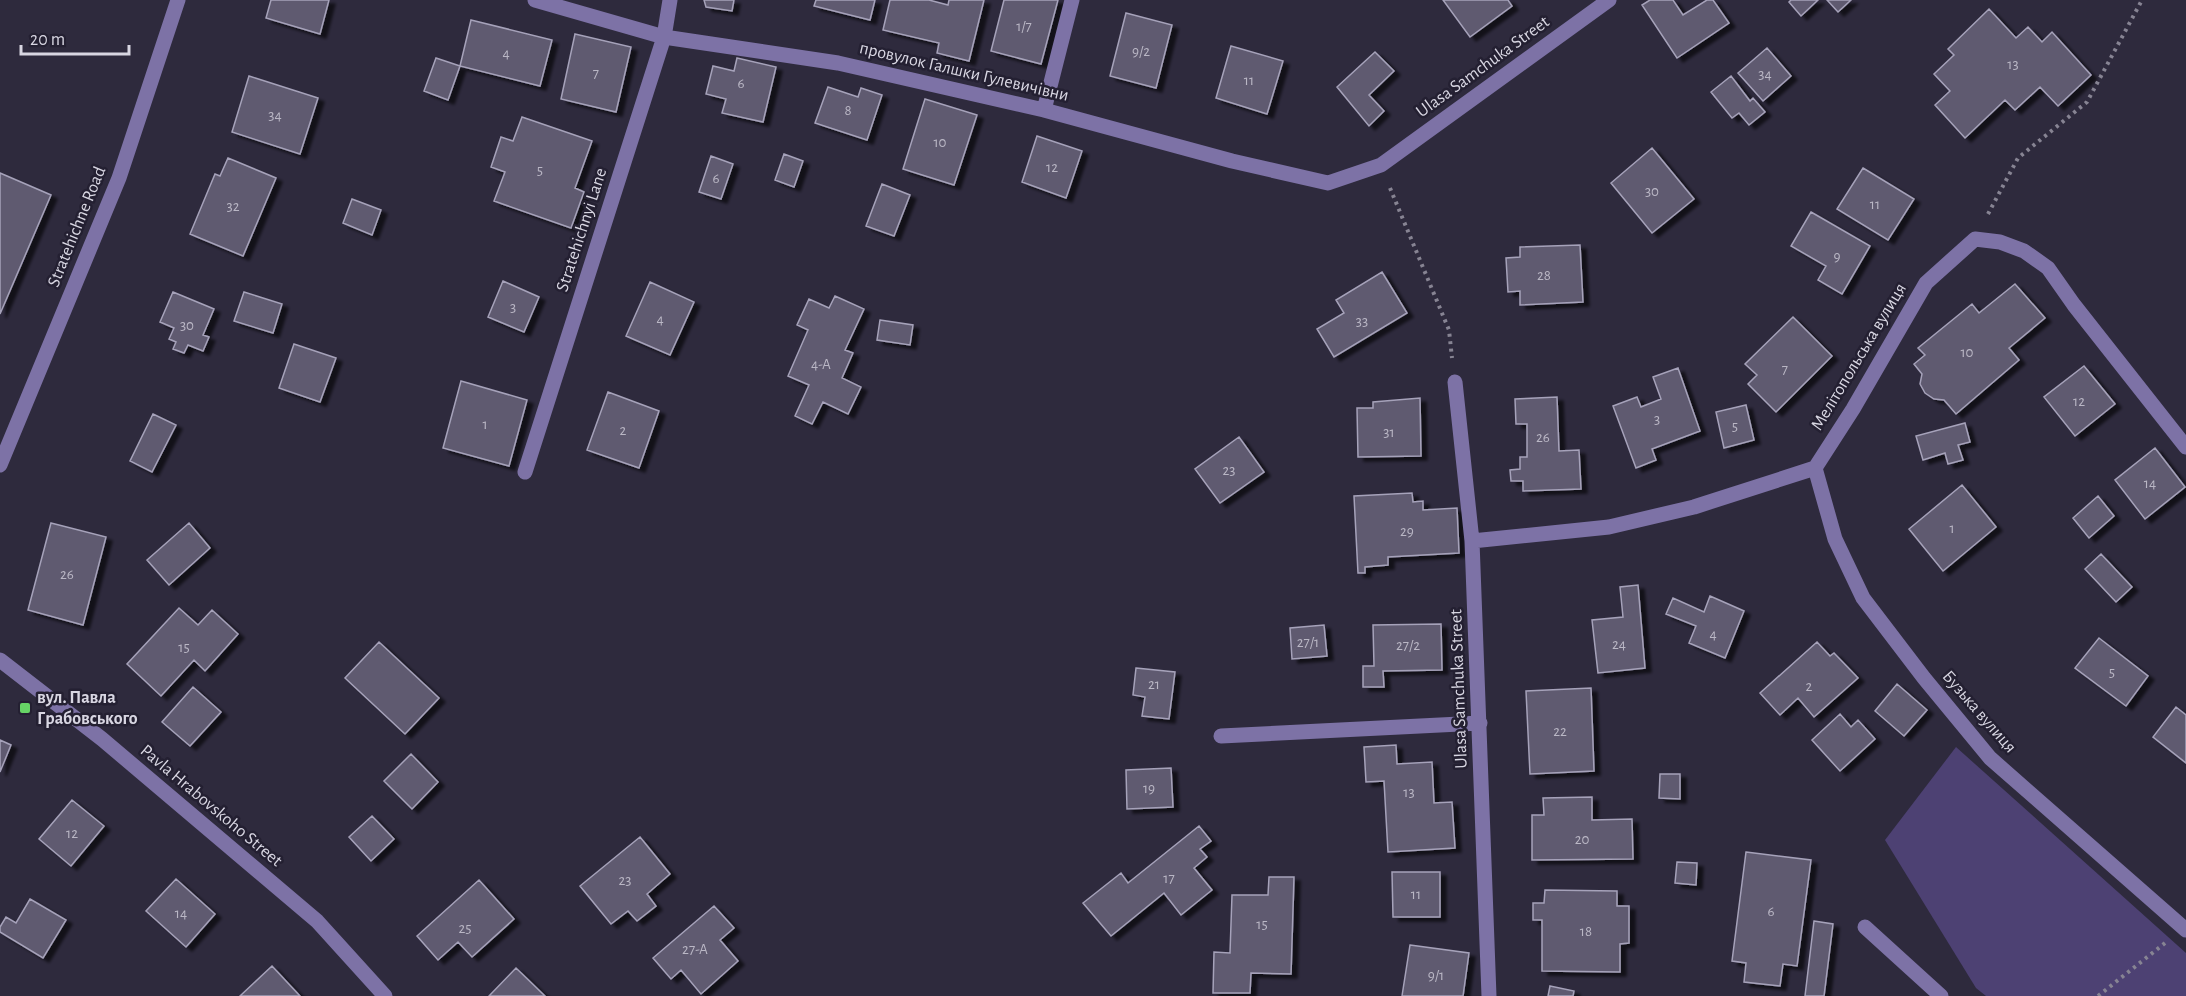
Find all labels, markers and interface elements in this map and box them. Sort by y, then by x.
street label: Ulasa Samchuka Street [1413,13,1553,121]
scale bar [21,18,129,56]
house number: 1/7 [1016,19,1032,34]
text: 20 m [30,31,65,49]
street label: провулок Галшки Гулевичівни [858,39,1070,105]
house number: 9/2 [1132,44,1150,59]
house number: 4 [502,46,510,61]
house number: 13 [2007,57,2019,72]
house number: 7 [593,66,599,81]
house number: 34 [1758,67,1772,82]
house number: 11 [1244,73,1254,88]
house number: 6 [737,76,745,91]
house number: 8 [844,103,852,118]
house number: 34 [268,108,282,123]
house number: 10 [933,135,947,150]
house number: 12 [1046,160,1058,175]
house number: 5 [537,163,543,178]
street label: Stratehichne Road [45,164,109,290]
street label: Stratehichnyi Lane [554,166,610,294]
house number: 6 [712,171,720,186]
house number: 30 [1645,184,1659,199]
house number: 11 [1870,197,1880,212]
house number: 32 [226,199,240,214]
house number: 9 [1833,249,1841,264]
house number: 28 [1537,268,1551,283]
street label: Мелітопольська вулиця [1808,280,1910,434]
house number: 3 [510,300,516,315]
house number: 4 [656,312,664,327]
house number: 33 [1356,314,1368,329]
house number: 30 [180,318,194,333]
house number: 10 [1960,345,1974,360]
house number: 4-А [811,357,831,372]
house number: 7 [1782,362,1788,377]
house number: 12 [2073,394,2085,409]
house number: 3 [1654,412,1660,427]
house number: 1 [482,417,488,432]
house number: 5 [1732,419,1738,434]
house number: 2 [620,423,627,438]
house number: 31 [1383,425,1395,440]
house number: 26 [1536,430,1550,445]
house number: 23 [1222,463,1236,478]
house number: 14 [2144,476,2156,491]
house number: 1 [1949,521,1955,536]
house number: 29 [1400,524,1414,539]
house number: 26 [60,567,74,582]
street label: Ulasa Samchuka Street [1447,609,1471,769]
house number: 4 [1709,627,1717,642]
house number: 27/1 [1297,635,1319,650]
house number: 24 [1612,637,1626,652]
house number: 27/2 [1396,638,1420,653]
house number: 15 [178,640,190,655]
house number: 5 [2109,665,2115,680]
street label: Бузька вулиця [1939,667,2019,757]
house number: 21 [1148,677,1160,692]
house number: 2 [1806,679,1813,694]
place label: вул. Павла Грабовського [37,689,138,728]
marker: вул. Павла Грабовського [18,701,32,715]
house number: 22 [1553,724,1567,739]
street label: Pavla Hrabovskoho Street [137,742,285,871]
house number: 19 [1143,781,1155,796]
house number: 13 [1403,785,1415,800]
house number: 12 [66,826,78,841]
house number: 20 [1575,832,1589,847]
house number: 17 [1163,871,1175,886]
house number: 23 [618,873,632,888]
house number: 11 [1411,887,1421,902]
house number: 6 [1767,904,1775,919]
house number: 14 [175,906,187,921]
house number: 15 [1256,917,1268,932]
house number: 25 [458,921,472,936]
house number: 18 [1580,924,1592,939]
house number: 27-А [682,942,708,957]
house number: 9/1 [1428,968,1444,983]

